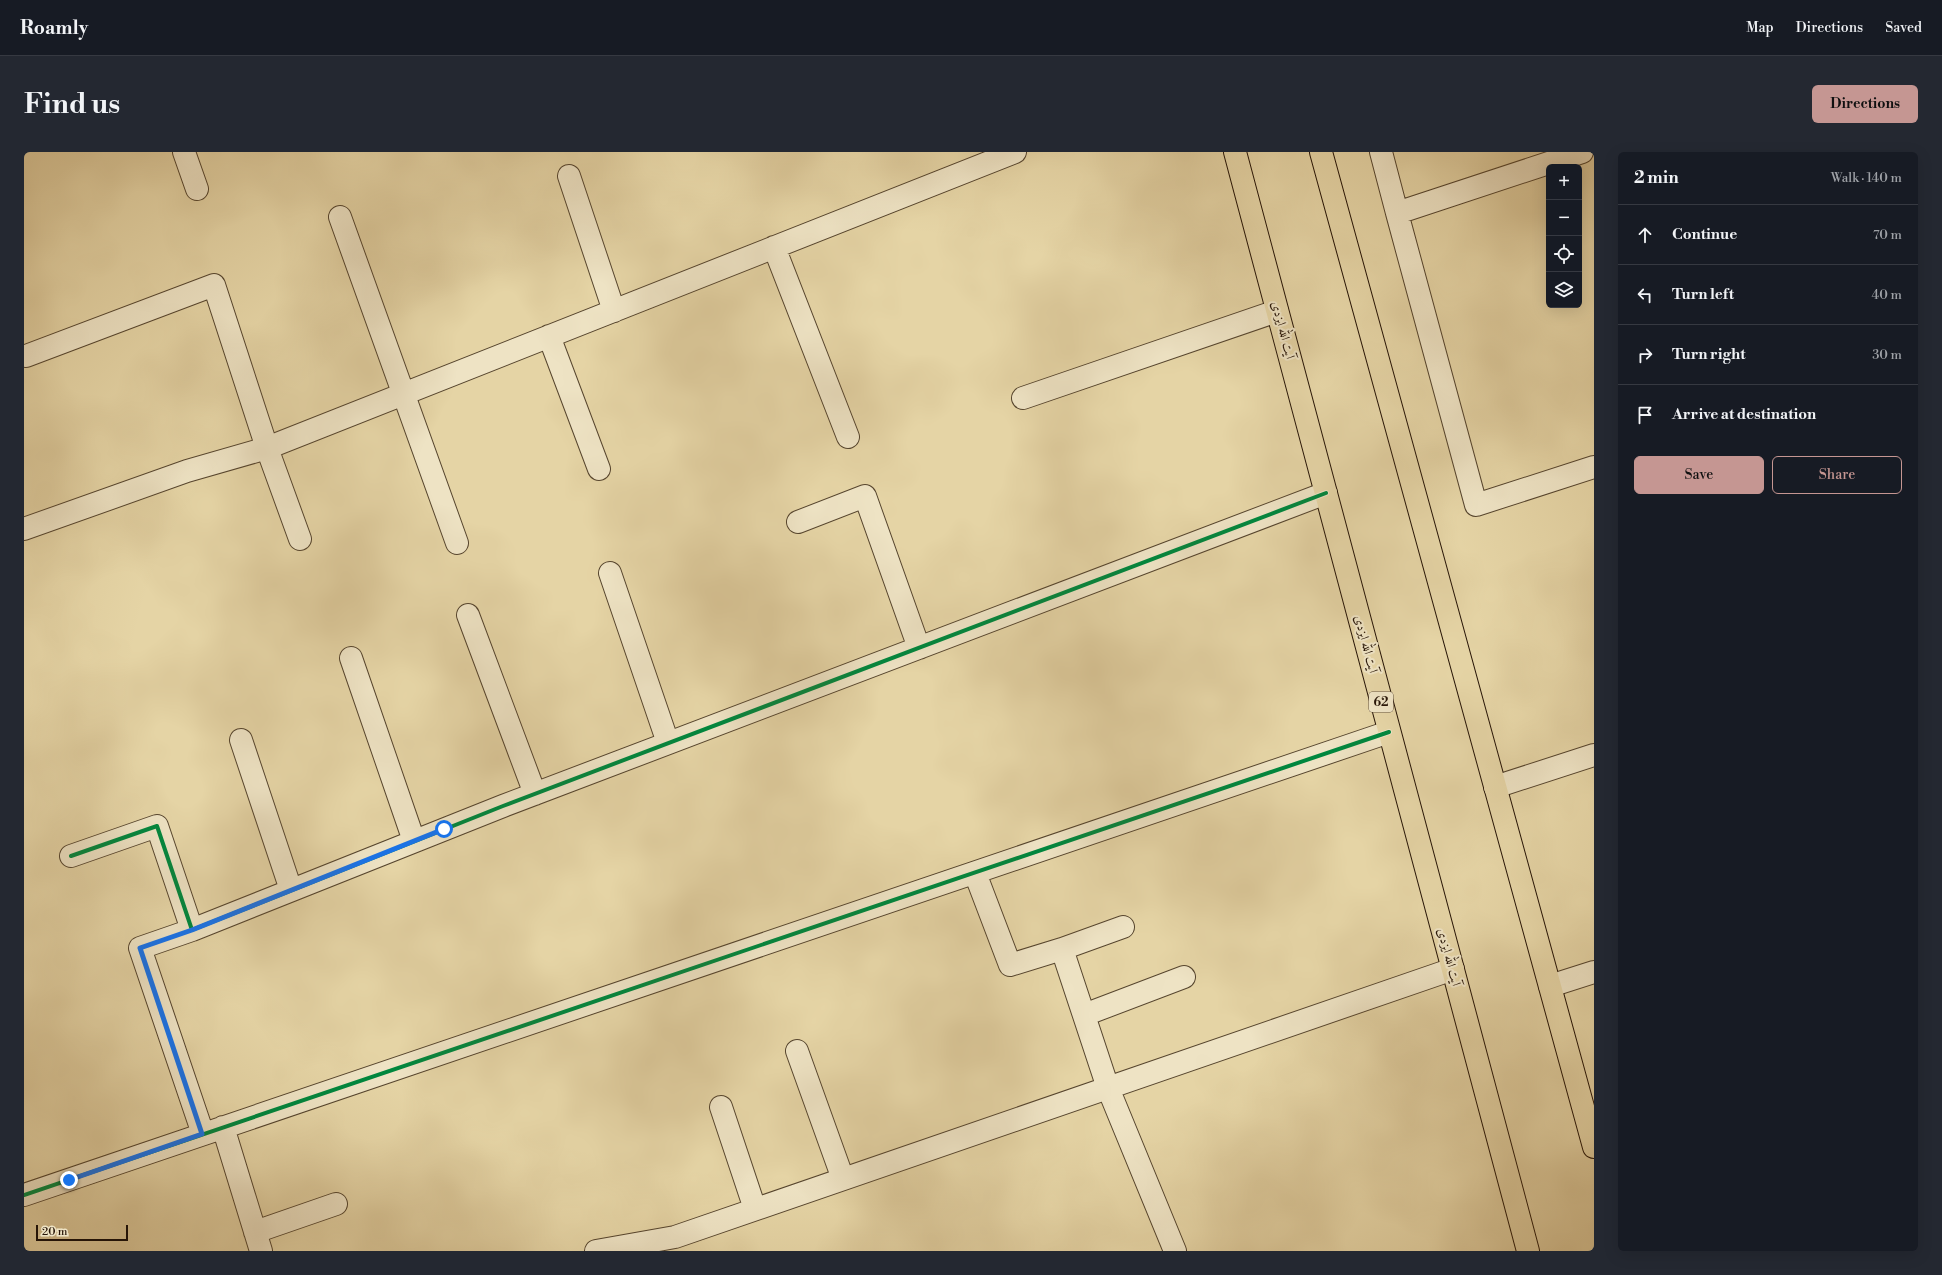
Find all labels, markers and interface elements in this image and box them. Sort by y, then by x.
text: Roamly [20,16,88,40]
text: Map [1746,19,1774,37]
text: Directions [1796,19,1863,37]
text: Saved [1885,19,1922,37]
button: Directions [1812,85,1918,123]
text: Find us [24,87,120,122]
map controls [1546,164,1582,308]
button: + [1546,164,1582,200]
text: 2 min [1634,167,1679,189]
text: Walk · 140 m [1831,170,1902,186]
button: − [1546,200,1582,236]
icon: ahead [1634,224,1656,246]
text: Continue [1672,225,1737,244]
text: 70 m [1873,227,1902,243]
button: locate [1546,236,1582,272]
button: layers [1546,272,1582,308]
icon: left [1634,284,1656,306]
text: Turn left [1672,285,1734,304]
text: 40 m [1872,287,1902,303]
street label: آیت الله ایزدی [1268,299,1302,362]
icon: right [1634,344,1656,366]
text: Turn right [1672,345,1746,364]
text: 30 m [1872,347,1902,363]
icon: arrive [1634,404,1656,426]
text: Arrive at destination [1672,405,1816,424]
button: Save [1634,456,1764,494]
button: Share [1772,456,1902,494]
street label: آیت الله ایزدی [1351,613,1385,676]
road number: 62 [1369,692,1393,712]
route start [435,820,453,838]
street label: آیت الله ایزدی [1434,926,1468,989]
route end [60,1171,78,1189]
scale bar [36,1223,128,1242]
text: 20 m [42,1225,67,1239]

